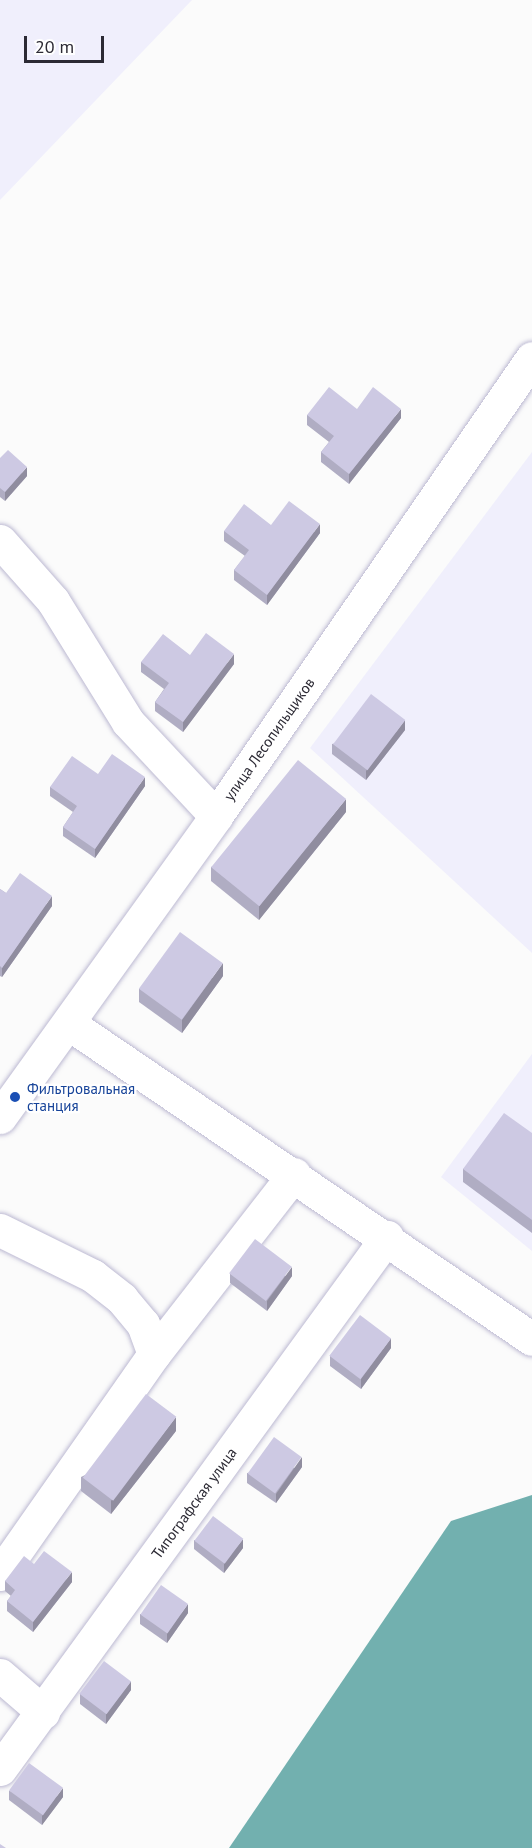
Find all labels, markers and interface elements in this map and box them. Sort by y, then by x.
scale bar [27,24,106,62]
text: 20 m [35,35,74,58]
street label: улица Лесопильщиков [220,674,318,804]
place label: Фильтровальная станция [27,1079,135,1114]
marker: Фильтровальная станция [8,1090,22,1104]
street label: Типографская улица [148,1444,240,1562]

